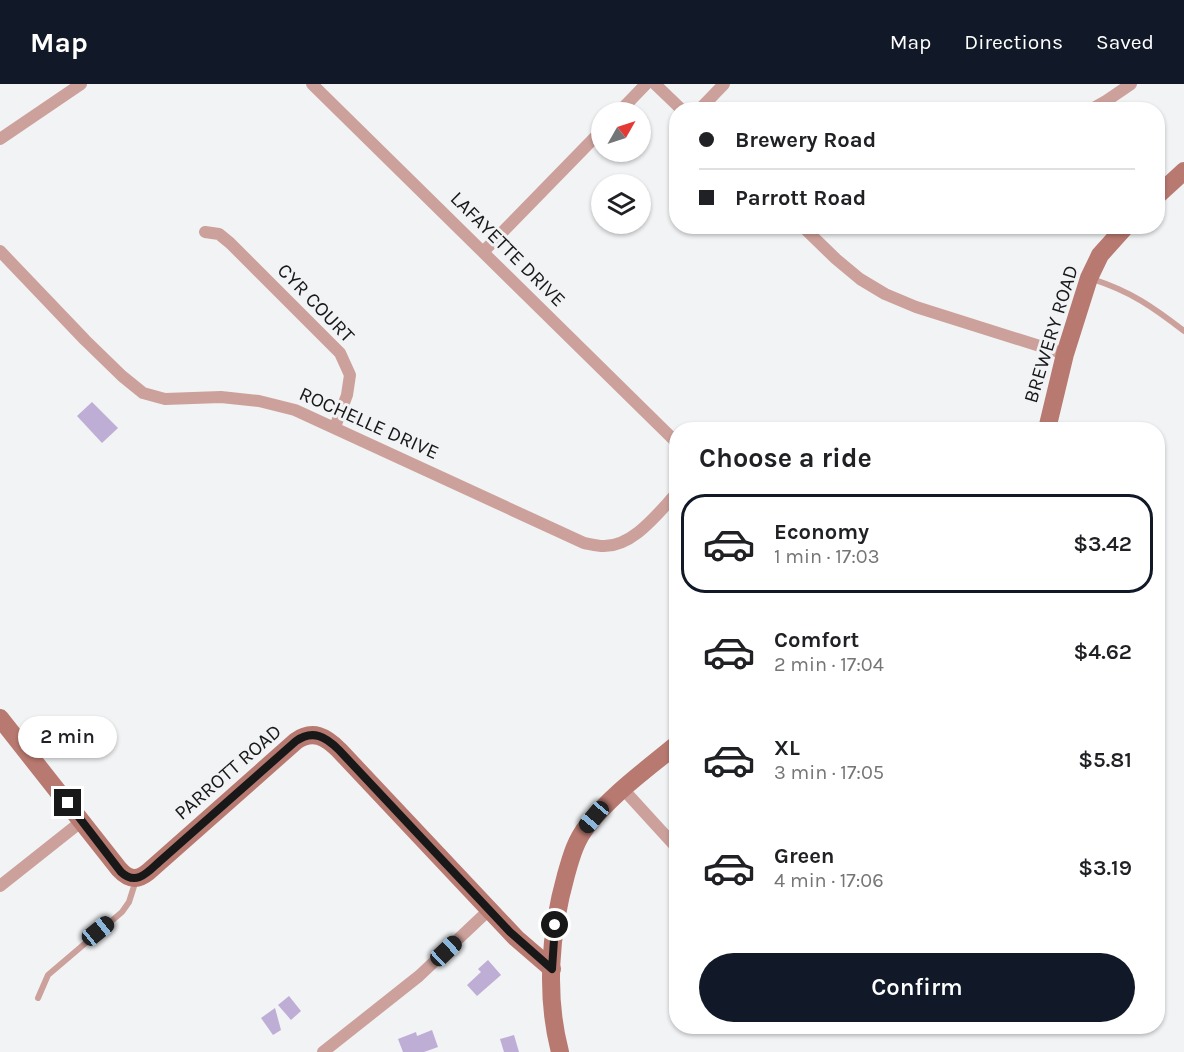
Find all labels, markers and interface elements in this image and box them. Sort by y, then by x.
text: Map [30,26,88,59]
text: Map [890,30,931,54]
text: Directions [964,30,1063,54]
text: Saved [1096,30,1154,54]
north arrow [591,102,651,162]
map controls [591,102,651,234]
text: Brewery Road [735,127,876,153]
button: layers [591,174,651,234]
text: Parrott Road [735,185,866,211]
street label: LAFAYETTE DRIVE [446,187,570,311]
street label: CYR COURT [273,259,359,347]
street label: BREWERY ROAD [1019,262,1083,406]
street label: ROCHELLE DRIVE [296,382,442,464]
text: Choose a ride [699,442,872,474]
icon: car [702,517,756,571]
text: Economy [774,519,869,545]
text: $3.42 [1073,531,1132,557]
text: 1 min · 17:03 [774,545,879,568]
icon: car [702,625,756,679]
text: Comfort [774,627,859,653]
text: $4.62 [1074,639,1132,665]
text: 2 min · 17:04 [774,653,884,676]
callout: 2 min [19,716,118,758]
street label: PARROTT ROAD [170,719,286,825]
text: 2 min [40,725,95,748]
icon: car [702,733,756,787]
text: XL [774,735,800,761]
text: $5.81 [1078,747,1132,773]
text: 3 min · 17:05 [774,761,884,784]
route end [54,789,81,816]
car [576,797,612,837]
icon: car [702,841,756,895]
text: Green [774,843,835,869]
text: $3.19 [1078,855,1132,881]
text: 4 min · 17:06 [774,869,884,892]
route start [541,911,568,938]
car [78,913,118,949]
car [427,932,465,970]
button: Confirm [699,953,1135,1022]

